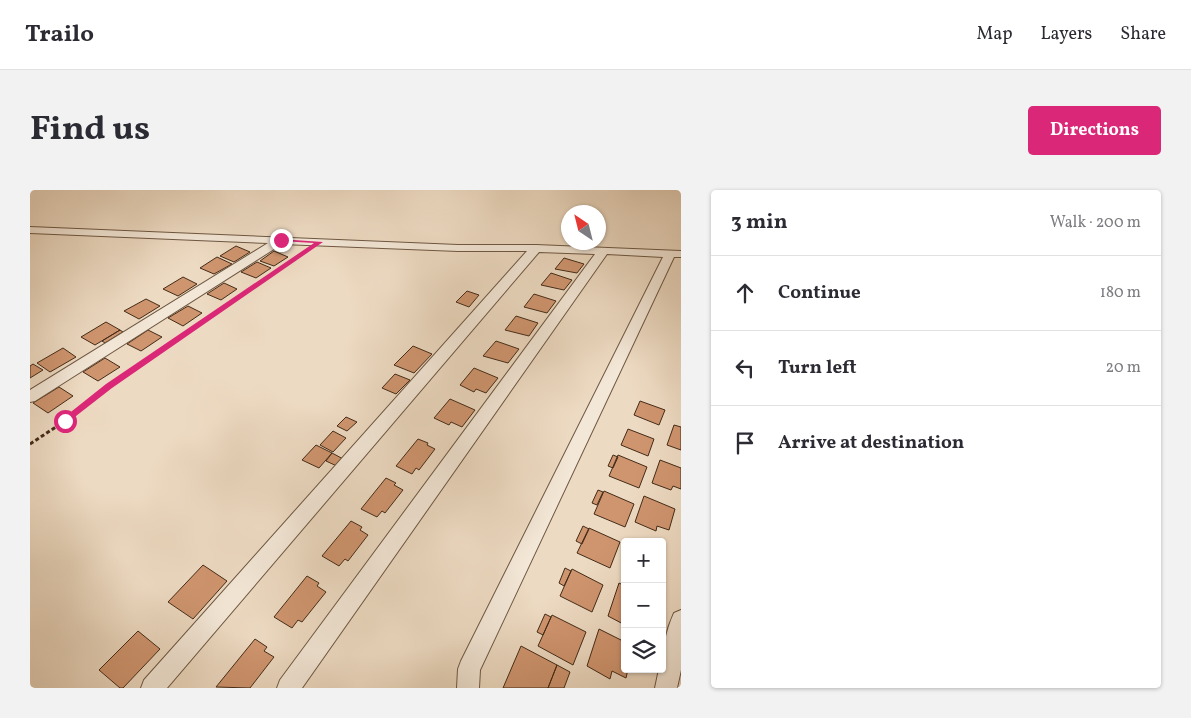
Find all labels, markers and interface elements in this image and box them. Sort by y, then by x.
text: Trailo [25,18,94,52]
text: Map [976,22,1012,47]
text: Layers [1040,22,1092,47]
text: Share [1120,22,1166,47]
text: Find us [30,106,150,154]
button: Directions [1028,106,1161,155]
north arrow [561,205,606,250]
text: 3 min [731,208,787,237]
text: Walk · 200 m [1050,212,1141,234]
route end [270,229,293,252]
icon: ahead [731,279,759,307]
text: Continue [778,280,861,306]
text: 180 m [1100,282,1141,304]
icon: left [731,354,759,382]
text: Turn left [778,355,857,381]
text: 20 m [1106,357,1141,379]
route start [54,410,77,433]
icon: arrive [731,429,759,457]
text: Arrive at destination [778,430,964,456]
map controls [621,538,666,673]
button: + [621,538,666,583]
button: − [621,583,666,628]
button: layers [621,628,666,673]

